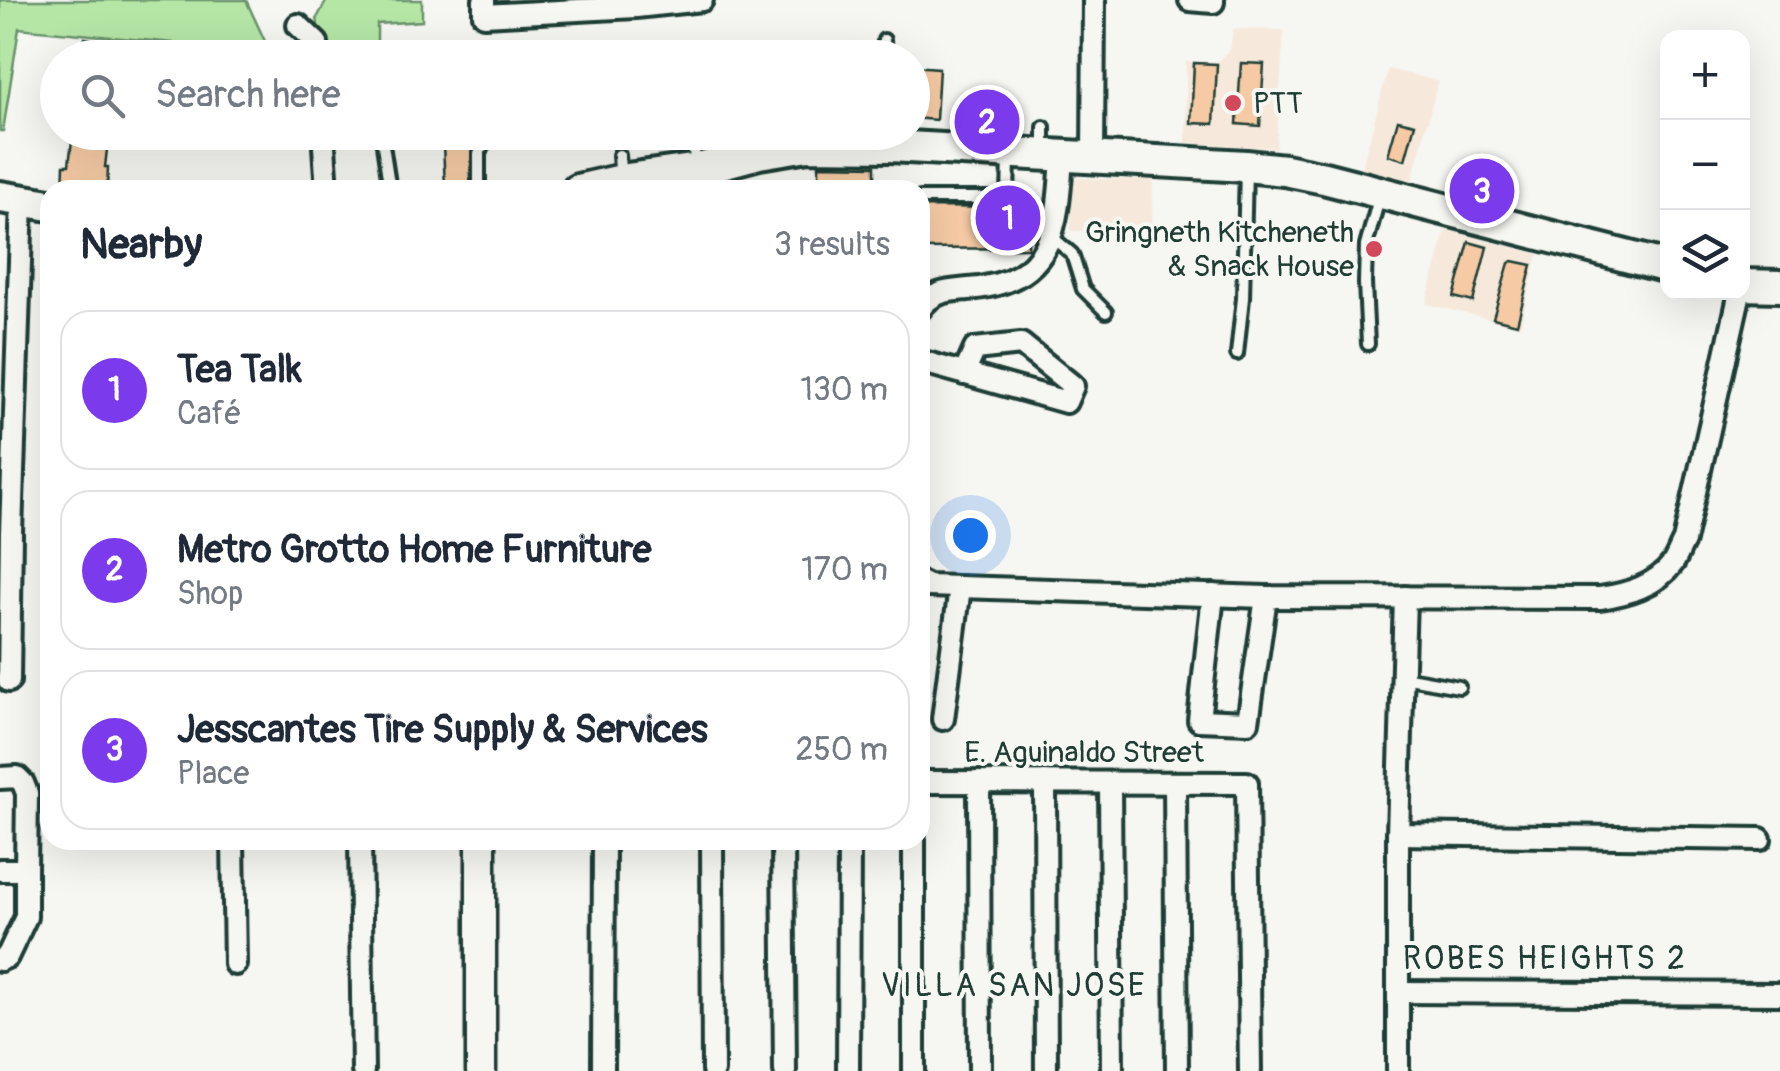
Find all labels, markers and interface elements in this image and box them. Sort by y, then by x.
map controls [1660,30,1750,300]
button: + [1660,30,1750,120]
search box [40,40,930,150]
icon: search [75,68,130,123]
text: Search here [155,71,341,119]
pin: 2 [954,84,1020,160]
place label: PTT [1253,85,1303,122]
marker: PTT [1222,92,1244,114]
button: − [1660,120,1750,210]
pin: 3 [1450,154,1514,228]
pin: 1 [976,180,1040,256]
button: layers [1660,210,1750,300]
place label: Gringneth Kitcheneth & Snack House [1085,214,1354,285]
text: Nearby [80,219,202,271]
text: 3 results [774,225,890,265]
marker: Gringneth Kitcheneth & Snack House [1363,238,1385,260]
text: Tea Talk [177,346,302,394]
text: 1 [108,370,121,410]
text: 130 m [800,370,888,410]
text: Café [177,394,242,434]
your location [945,510,996,561]
text: Metro Grotto Home Furniture [177,526,651,574]
text: 2 [106,550,123,590]
text: 170 m [801,550,888,590]
text: Shop [177,574,243,614]
text: Jesscantes Tire Supply & Services [177,706,708,754]
text: 3 [106,730,123,770]
text: 250 m [796,730,888,770]
street label: E. Aguinaldo Street [964,734,1205,771]
text: Place [177,754,249,794]
district label: ROBES HEIGHTS 2 [1403,939,1687,979]
district label: VILLA SAN JOSE [881,966,1147,1006]

